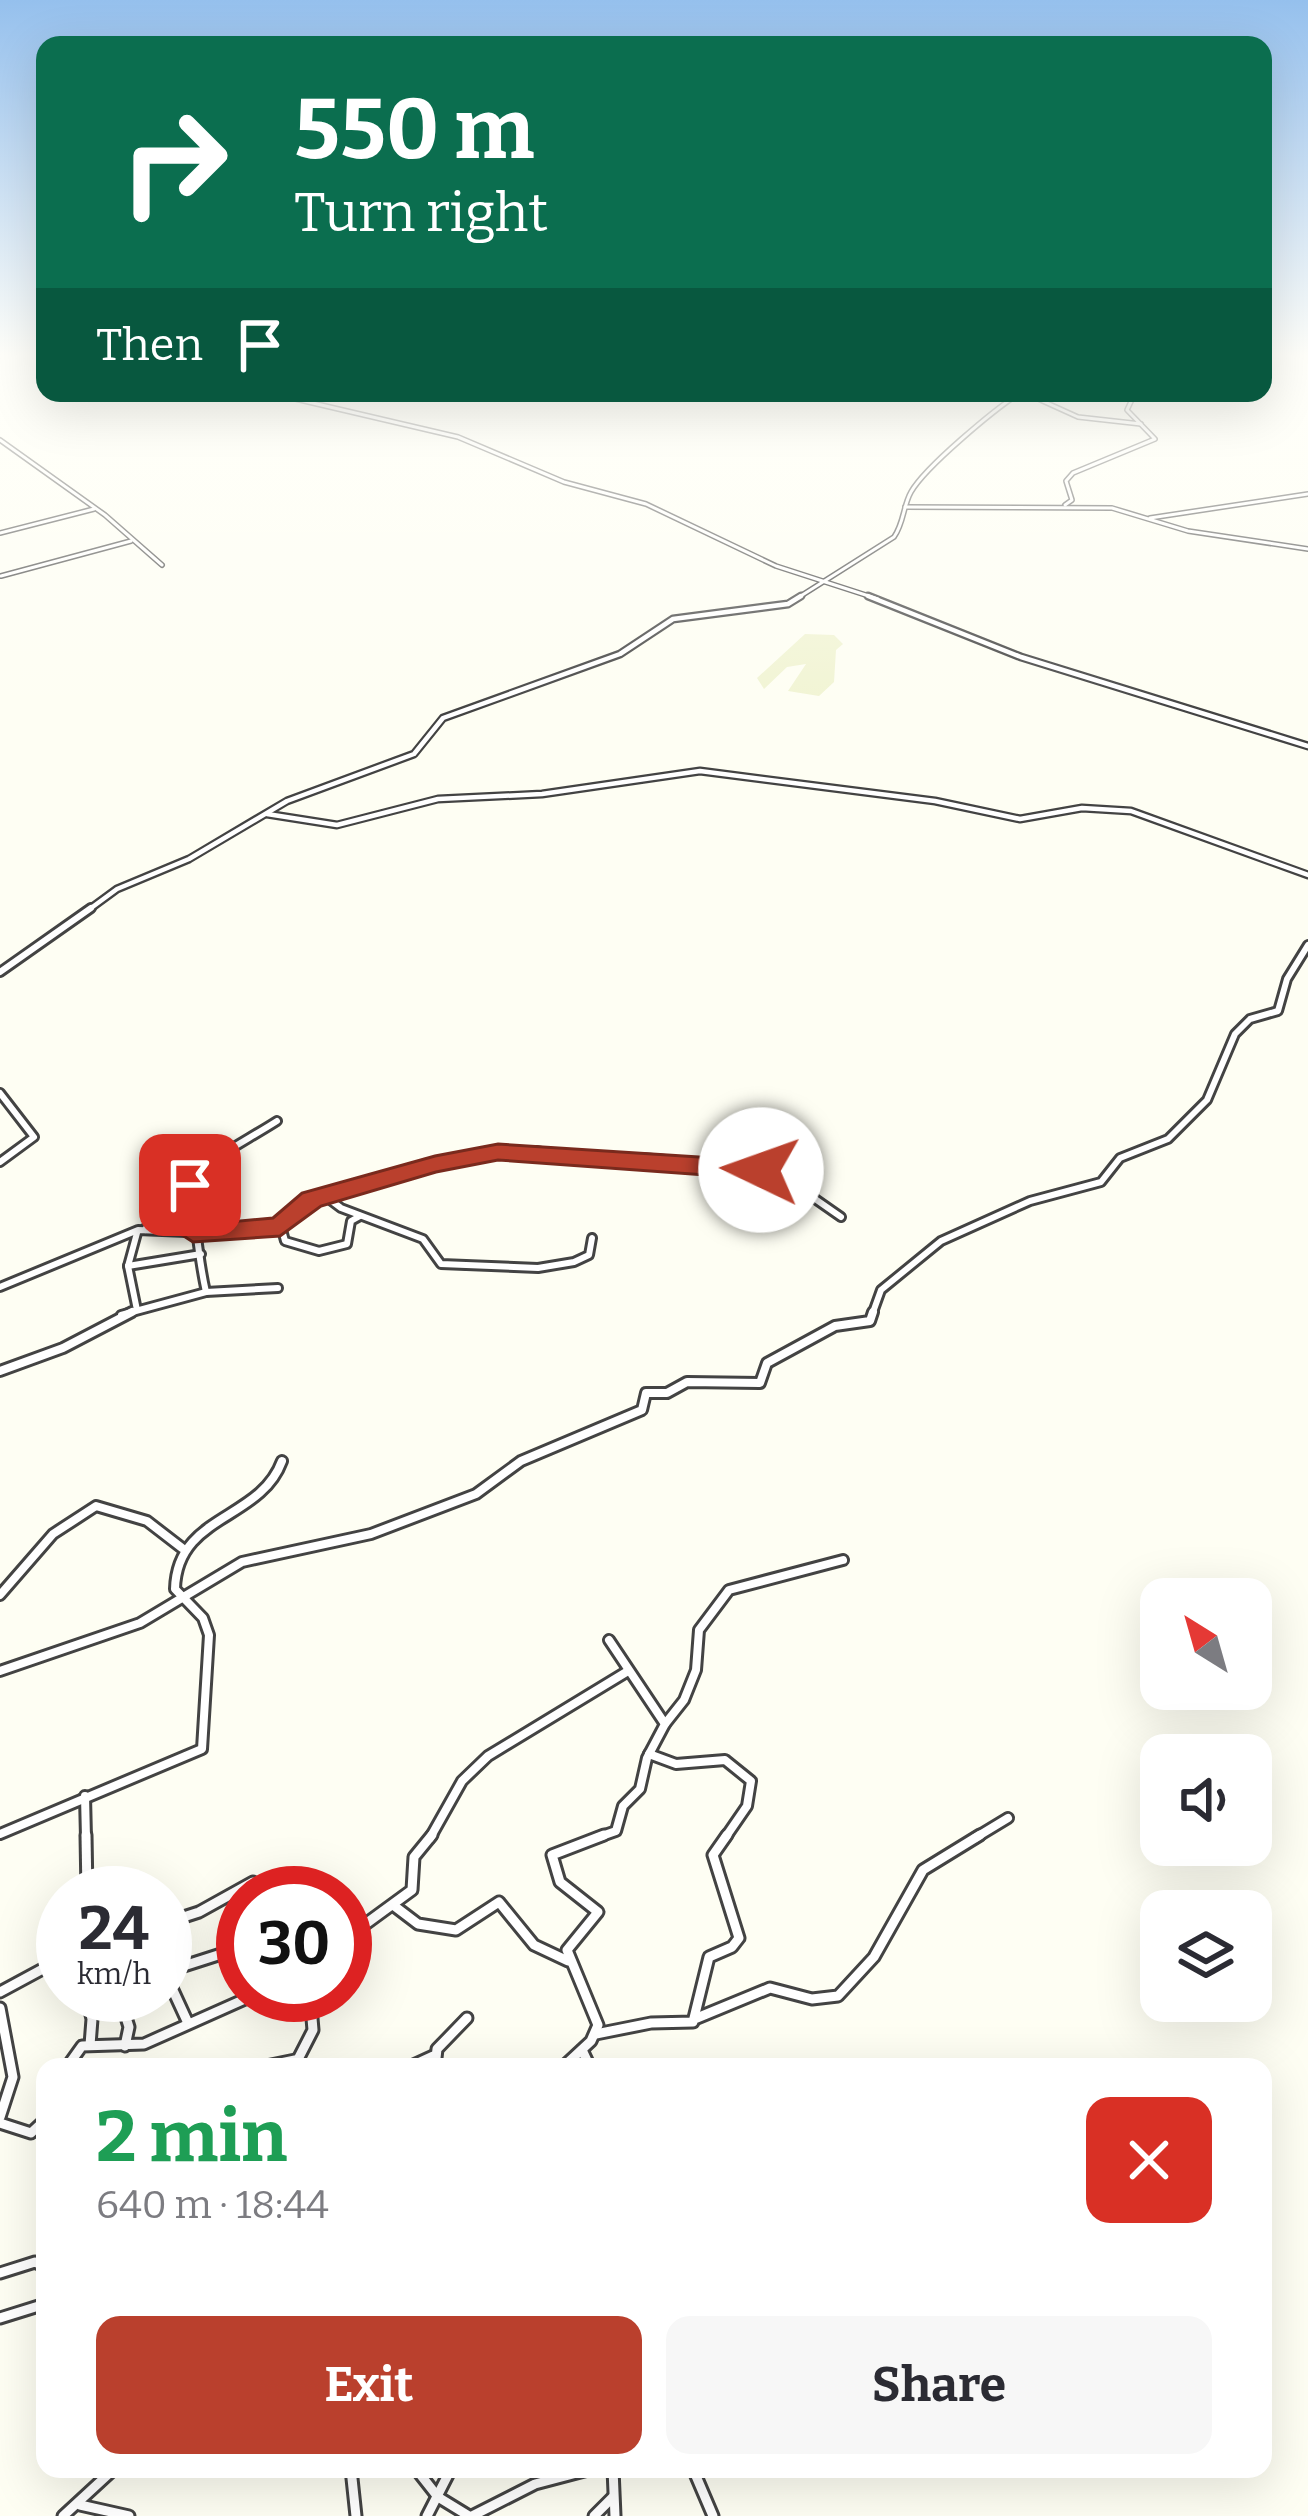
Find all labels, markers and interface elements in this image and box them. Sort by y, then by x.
text: 550 m [294,79,535,180]
icon: right [96,84,252,240]
text: Turn right [294,181,548,245]
icon: arrive [227,312,293,378]
text: Then [96,318,203,372]
position arrow [698,1107,824,1233]
pin [139,1134,241,1236]
icon: arrive [157,1152,223,1218]
north arrow [1140,1578,1272,1710]
map controls [1140,1578,1272,2022]
button: sound [1140,1734,1272,1866]
speed limit sign: 30 [216,1866,372,2022]
button: layers [1140,1890,1272,2022]
text: 24 [79,1893,149,1965]
text: km/h [77,1956,151,1992]
text: 2 min [96,2094,287,2180]
button: close [1086,2097,1212,2223]
text: 640 m · 18:44 [96,2182,329,2228]
button: Exit [96,2316,642,2454]
button: Share [666,2316,1212,2454]

